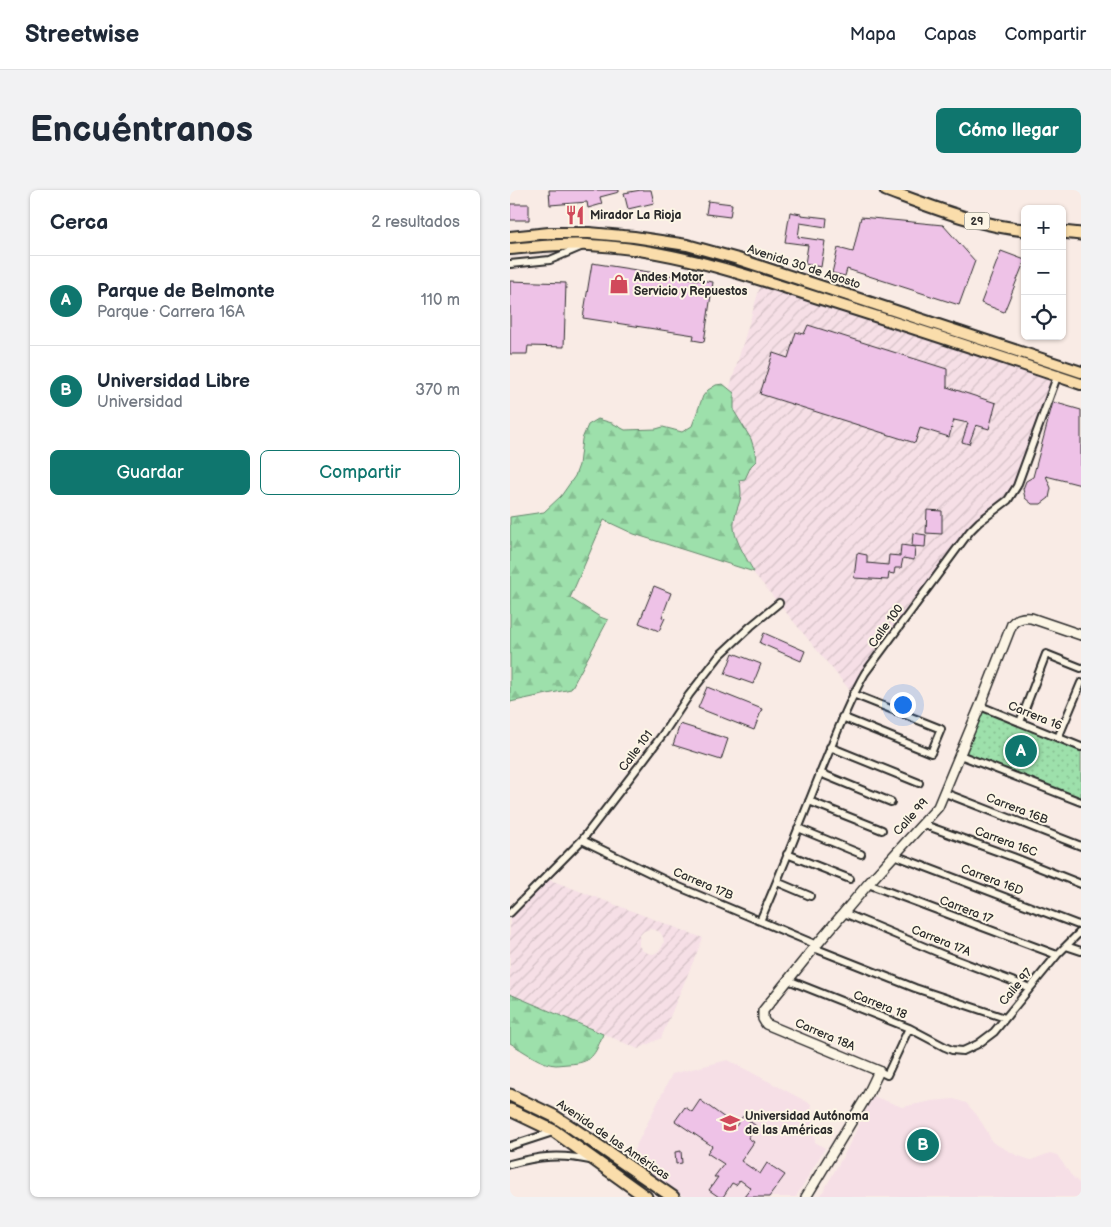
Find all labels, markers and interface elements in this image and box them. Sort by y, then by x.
text: Streetwise [25,20,139,49]
text: Mapa [850,24,896,45]
text: Capas [924,24,977,45]
text: Compartir [1005,24,1086,45]
button: Cómo llegar [936,108,1081,153]
text: Encuéntranos [30,109,253,152]
restaurant icon: Mirador La Rioja [564,204,586,226]
map controls [1021,205,1066,340]
button: + [1021,205,1066,250]
place label: Mirador La Rioja [590,208,681,223]
text: Cerca [50,210,108,235]
road number: 29 [964,212,990,230]
text: 2 resultados [371,213,460,232]
street label: Avenida 30 de Agosto [746,242,863,292]
button: − [1021,250,1066,295]
place label: Andes Motor, Servicio y Repuestos [633,270,748,299]
shop icon: Andes Motor, Servicio y Repuestos [608,273,630,295]
text: Parque de Belmonte [97,280,275,303]
text: A [61,291,71,310]
text: 110 m [421,291,460,310]
button: locate [1021,295,1066,340]
text: Parque · Carrera 16A [97,303,245,322]
text: Universidad Libre [97,370,250,393]
text: B [60,381,72,400]
text: 370 m [415,381,460,400]
text: Universidad [97,393,183,412]
button: Guardar [50,450,250,495]
button: Compartir [260,450,460,495]
street label: Calle 100 [865,601,907,651]
your location [890,692,916,718]
street label: Carrera 16 [1006,698,1064,734]
street label: Calle 101 [616,728,656,774]
pin: A [1005,732,1037,770]
street label: Carrera 16B [984,790,1050,828]
street label: Calle 99 [890,795,932,839]
street label: Carrera 16C [973,824,1040,860]
street label: Carrera 16D [959,861,1026,899]
street label: Carrera 17B [671,865,735,903]
street label: Carrera 17 [937,893,995,927]
street label: Carrera 17A [909,922,974,960]
street label: Calle 97 [996,965,1036,1009]
street label: Carrera 18 [851,987,909,1023]
street label: Carrera 18A [793,1016,858,1055]
street label: Avenida de las Américas [554,1097,672,1183]
place label: Universidad Autónoma de las Américas [745,1109,869,1138]
school or university icon: Universidad Autónoma de las Américas [719,1112,741,1134]
pin: B [907,1126,939,1164]

